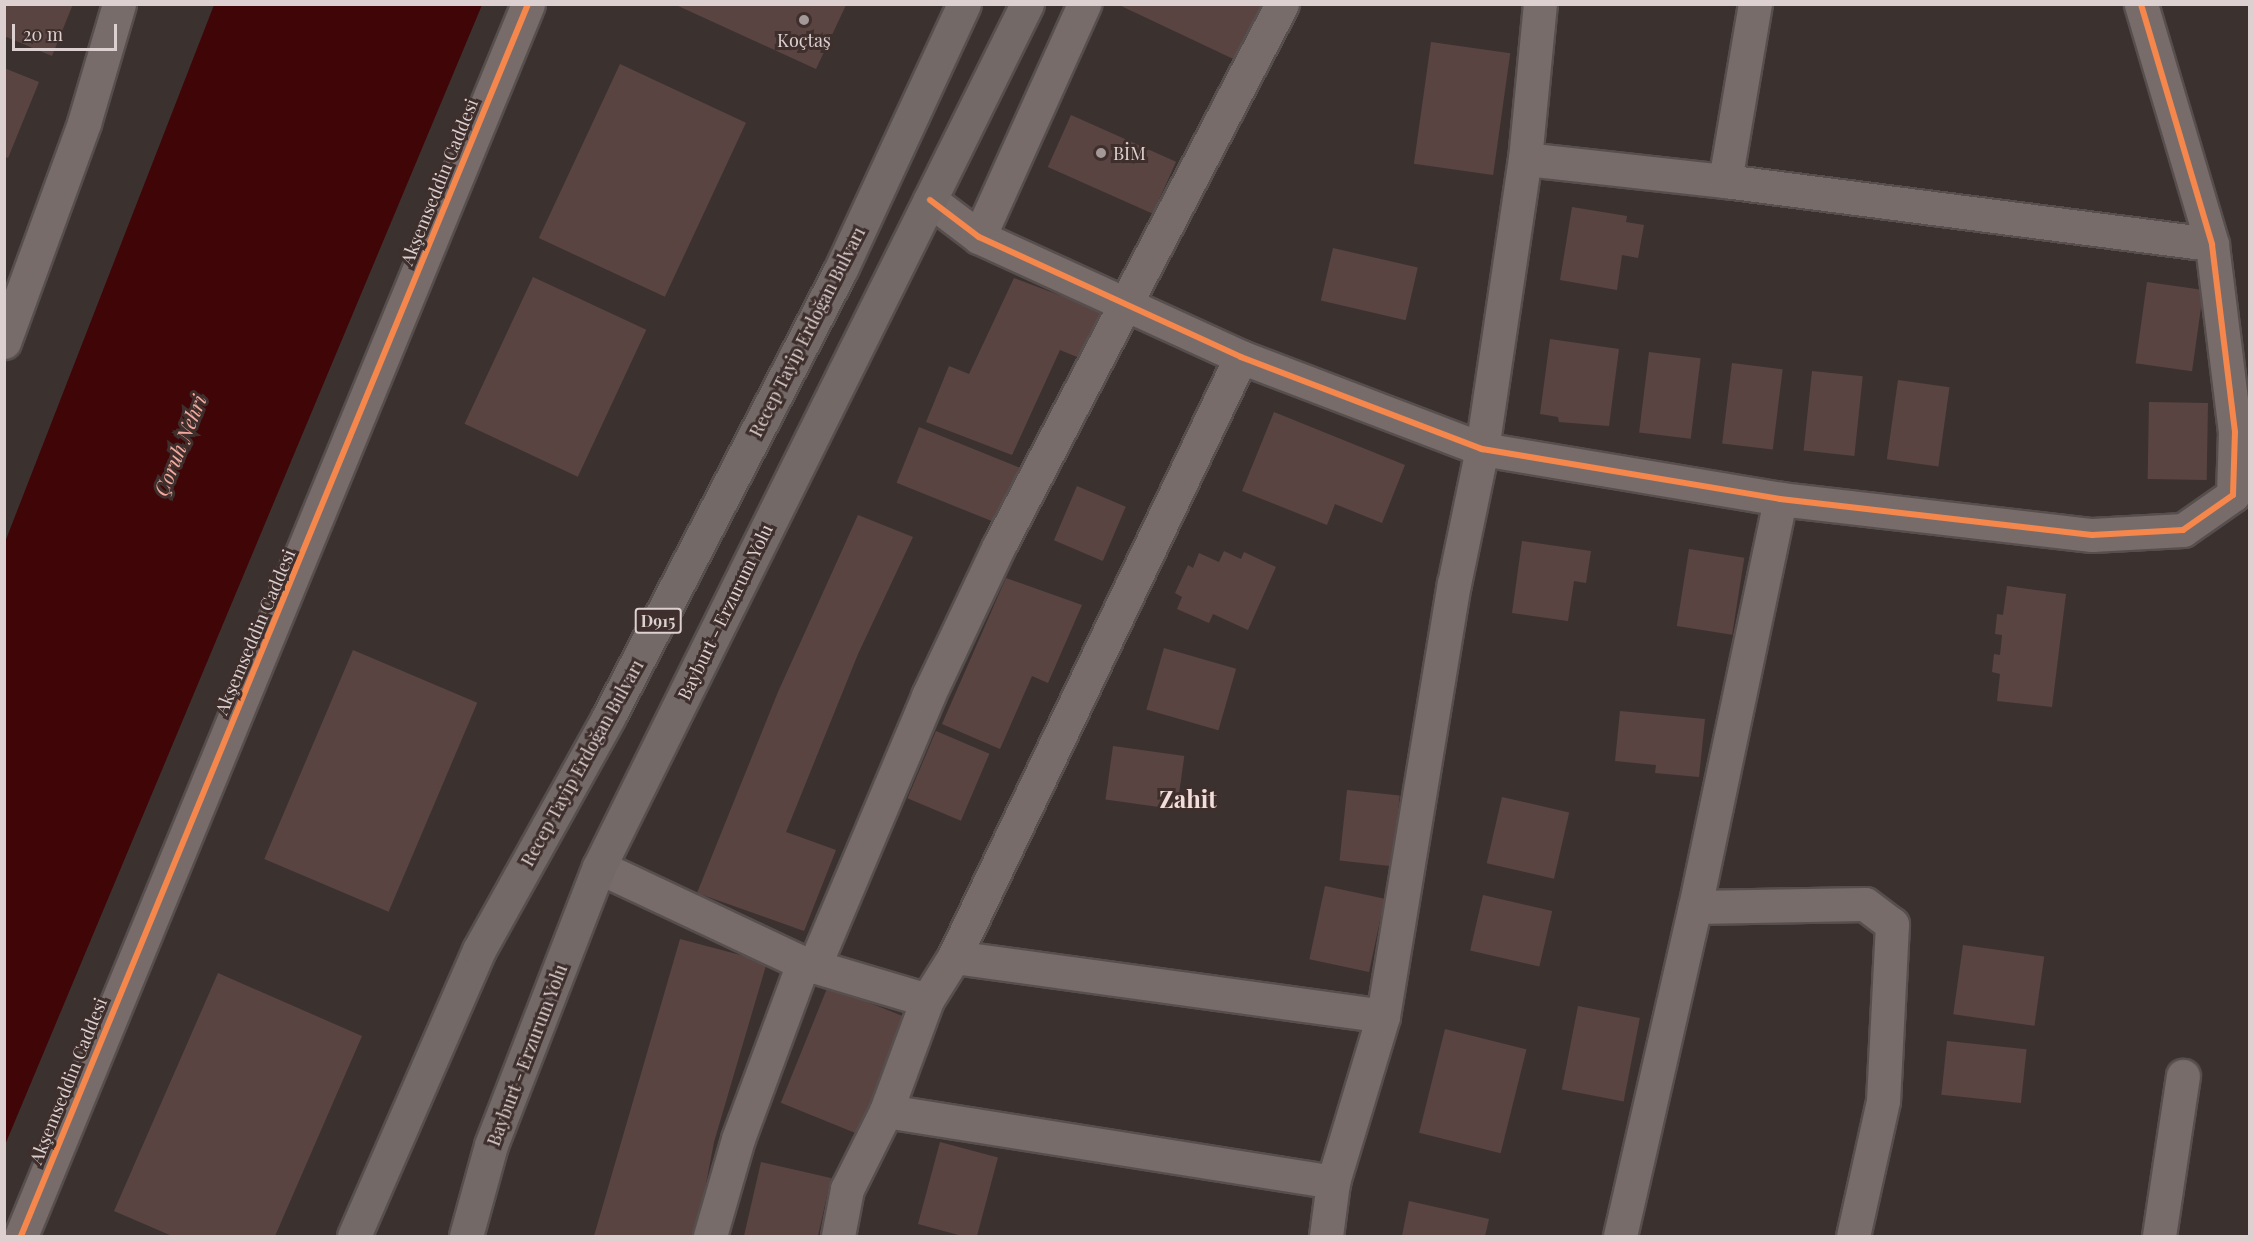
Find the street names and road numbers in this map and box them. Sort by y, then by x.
street label: Akşemseddin Caddesi [396,96,482,268]
street label: Recep Tayip Erdoğan Bulvarı [745,223,869,441]
street label: Bayburt - Erzurum Yolu [673,520,777,704]
street label: Akşemseddin Caddesi [210,546,300,718]
road number: D915 [634,608,682,634]
street label: Recep Tayip Erdoğan Bulvarı [516,656,648,870]
street label: Bayburt - Erzurum Yolu [482,961,572,1149]
street label: Akşemseddin Caddesi [25,995,111,1167]

